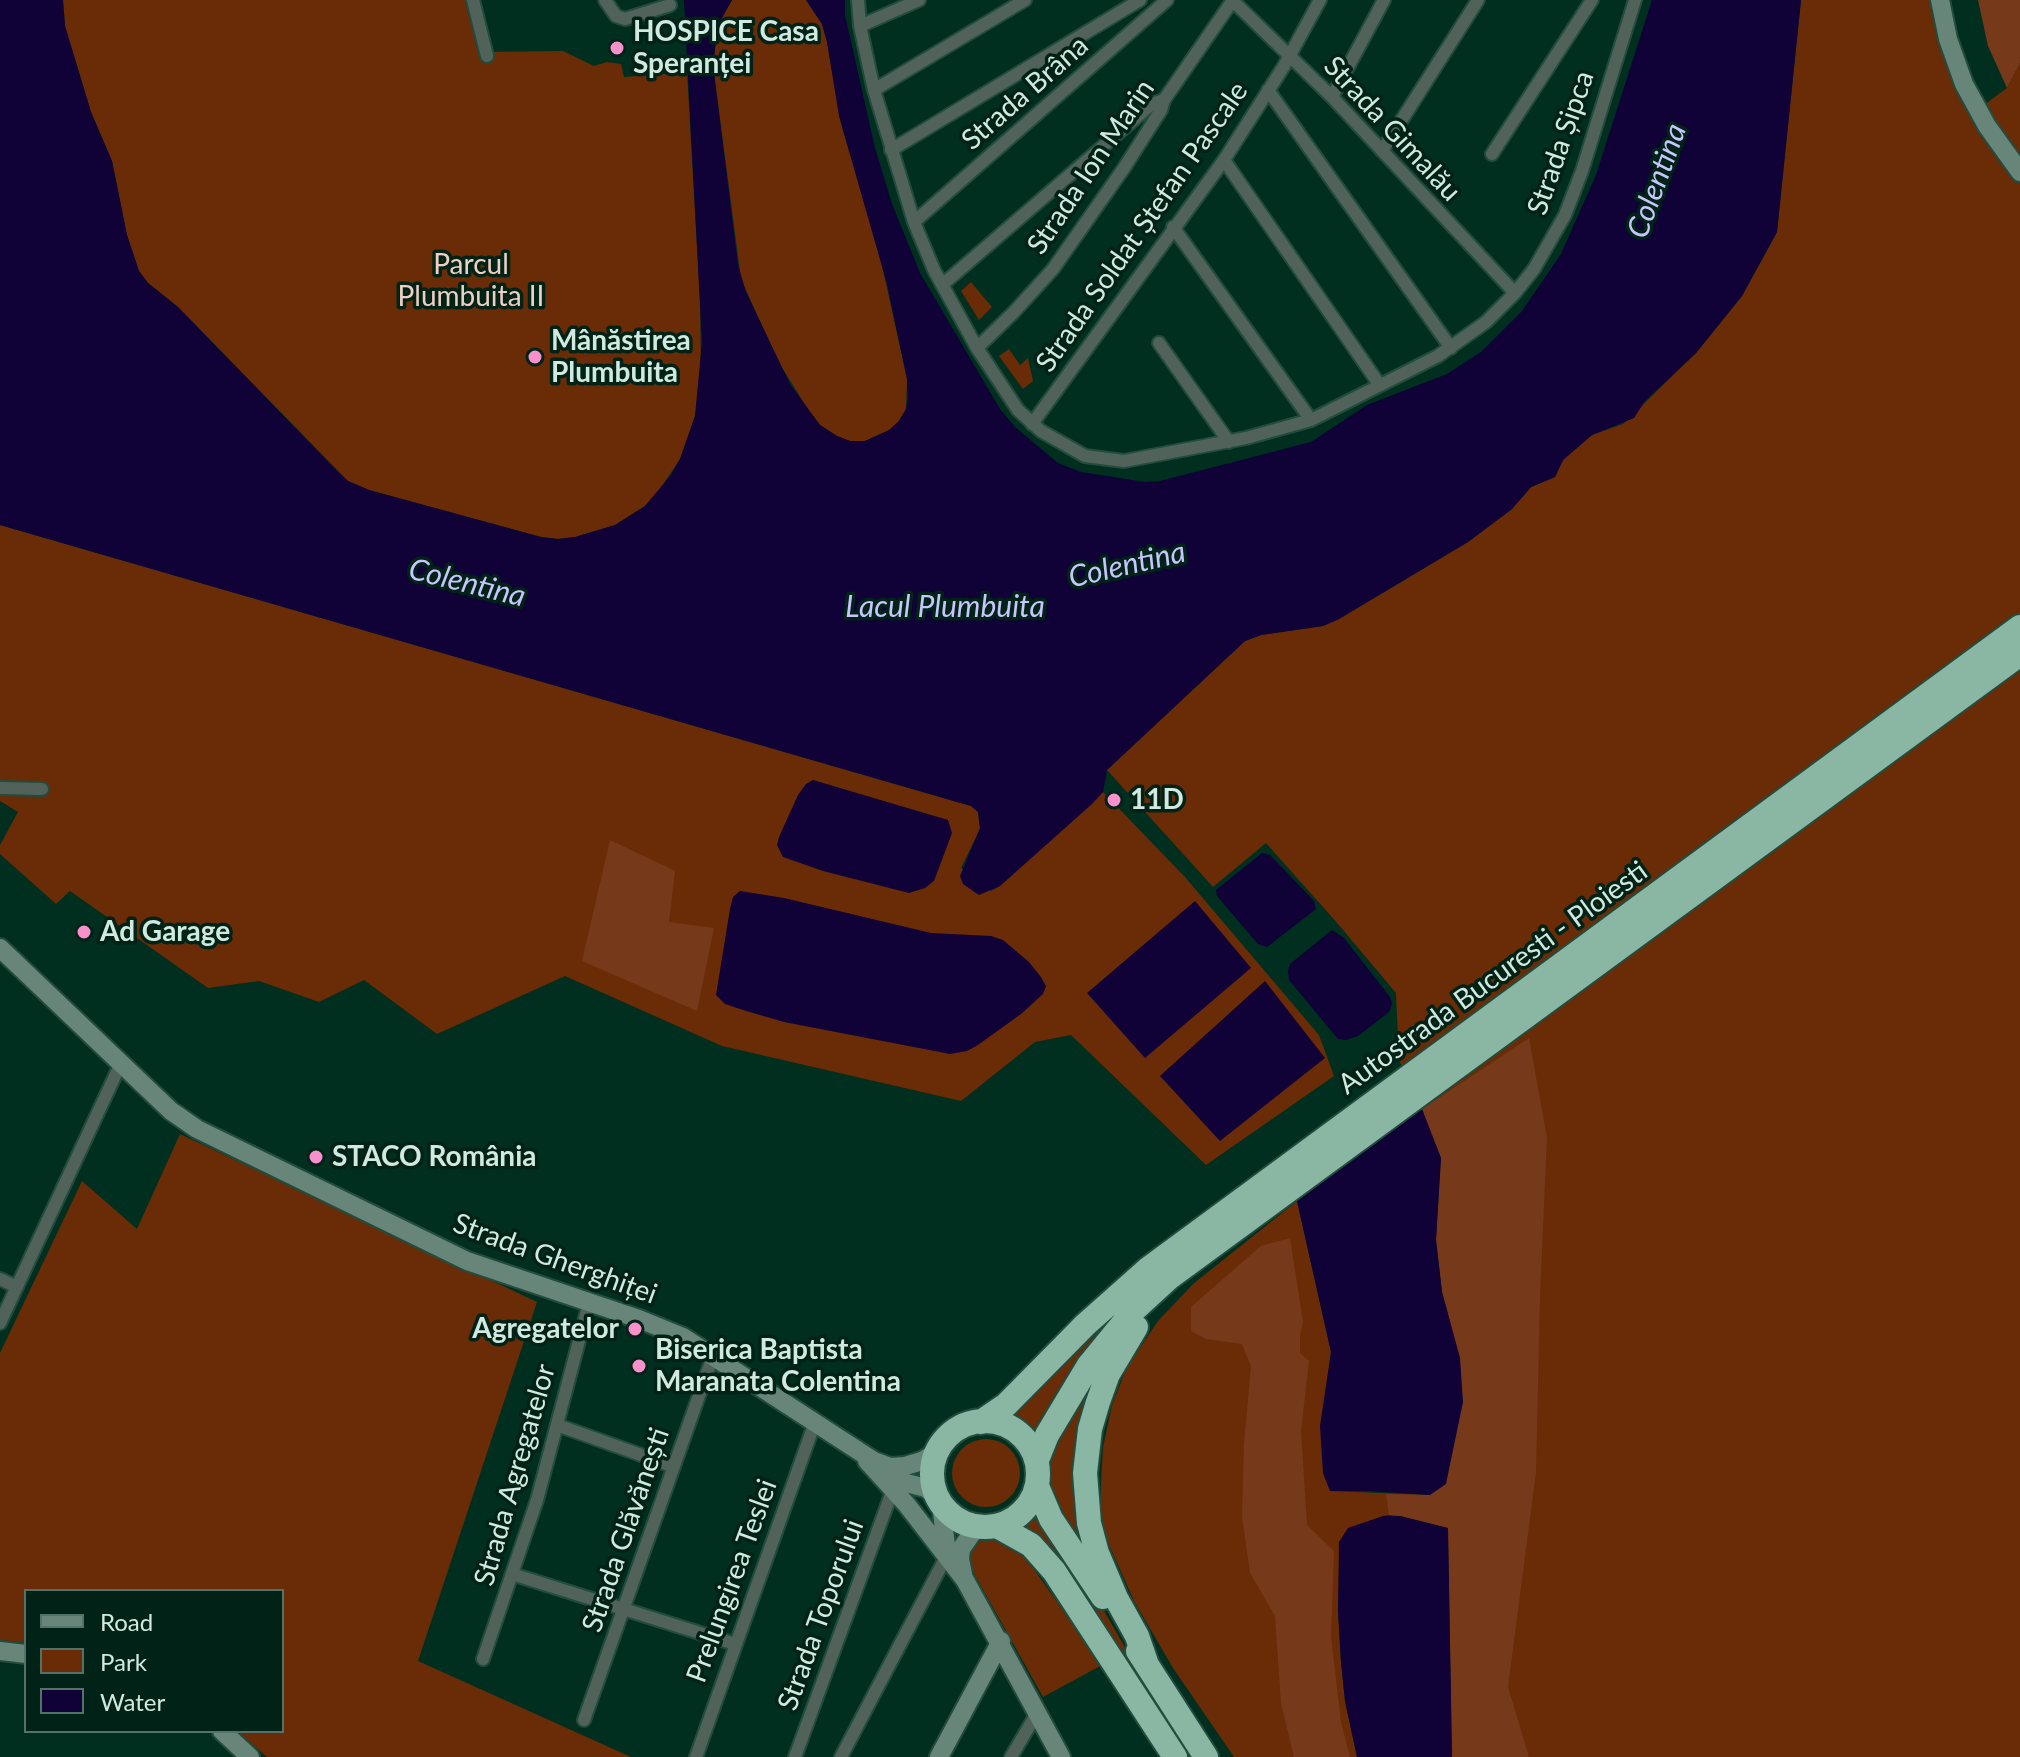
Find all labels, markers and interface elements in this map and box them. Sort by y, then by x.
place label: HOSPICE Casa Speranței [633,15,819,81]
street label: Strada Brâna [955,29,1095,157]
marker: HOSPICE Casa Speranței [608,39,626,57]
street label: Strada Gimalău [1316,50,1468,208]
street label: Strada Șipca [1521,67,1601,219]
street label: Strada Ion Marin [1020,73,1162,261]
street label: Strada Soldat Ștefan Pascale [1029,76,1255,378]
water label: Colentina [1620,119,1694,243]
park label: Parcul Plumbuita II [398,248,544,314]
place label: Mânăstirea Plumbuita [551,324,691,390]
marker: Mânăstirea Plumbuita [526,348,544,366]
water label: Colentina [1065,534,1189,596]
water label: Colentina [405,551,529,615]
water label: Lacul Plumbuita [845,589,1045,625]
place label: 11D [1130,783,1184,817]
marker: 11D [1105,791,1123,809]
street label: Autostrada Bucuresti - Ploiesti [1332,855,1654,1101]
place label: Ad Garage [100,915,230,949]
marker: Ad Garage [75,923,93,941]
place label: STACO România [332,1140,536,1174]
marker: STACO România [307,1148,325,1166]
street label: Strada Gherghiței [449,1207,661,1311]
place label: Agregatelor [472,1312,619,1346]
marker: Agregatelor [626,1320,644,1338]
place label: Biserica Baptista Maranata Colentina [655,1333,901,1399]
marker: Biserica Baptista Maranata Colentina [630,1357,648,1375]
street label: Strada Agregatelor [467,1360,563,1590]
street label: Strada Glăvănești [575,1424,677,1636]
street label: Prelungirea Teslei [680,1475,784,1687]
street label: Strada Toporului [771,1515,871,1715]
legend [24,1589,284,1733]
text: Road [100,1607,153,1636]
text: Park [100,1647,147,1676]
text: Water [100,1687,165,1716]

